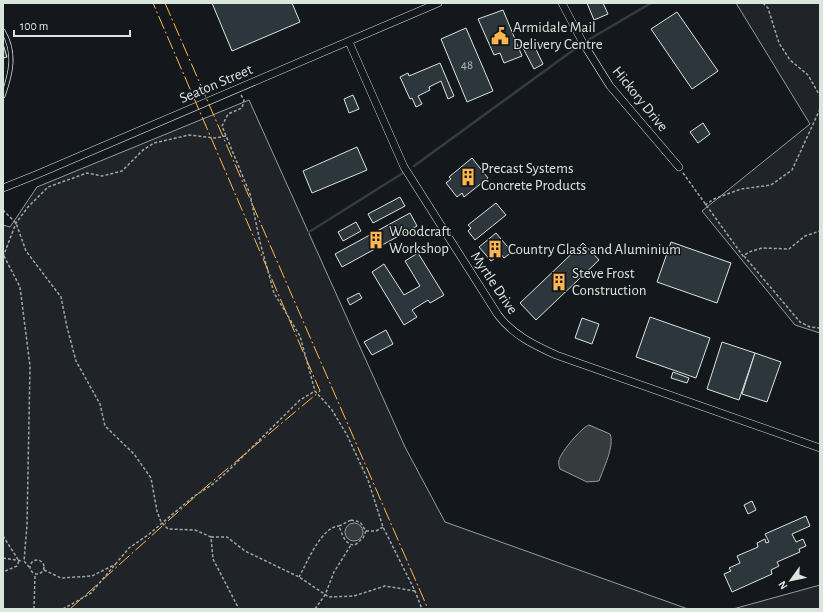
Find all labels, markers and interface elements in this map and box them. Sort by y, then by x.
scale bar [14,12,130,38]
text: 100 m [20,20,48,32]
place label: Armidale Mail Delivery Centre [513,20,603,52]
public building icon: Armidale Mail Delivery Centre [490,26,510,46]
house number: 48 [461,59,473,72]
street label: Seaton Street [177,62,255,106]
street label: Hickory Drive [609,64,671,134]
place label: Precast Systems Concrete Products [481,161,586,193]
building icon: Precast Systems Concrete Products [458,167,478,187]
place label: Woodcraft Workshop [389,224,451,256]
building icon: Woodcraft Workshop [366,230,386,250]
building icon: Country Glass and Aluminium [485,239,505,259]
place label: Country Glass and Aluminium [508,242,681,257]
street label: Myrtle Drive [468,249,520,317]
place label: Steve Frost Construction [572,266,646,298]
building icon: Steve Frost Construction [549,272,569,292]
north arrow [771,560,811,600]
text: N [776,579,790,591]

